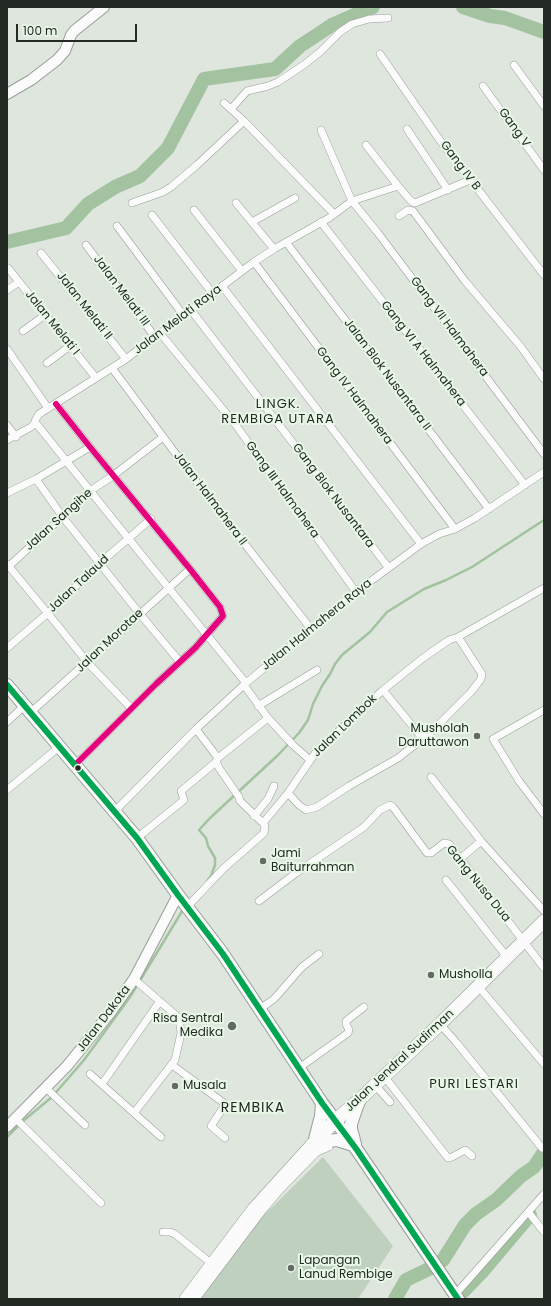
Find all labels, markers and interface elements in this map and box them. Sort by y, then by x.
scale bar [18,16,139,42]
text: 100 m [23,22,57,39]
street label: Gang V [495,106,533,150]
street label: Gang IV B [437,138,483,194]
street label: Jalan Melati III [90,253,152,329]
street label: Jalan Melati II [53,269,115,343]
street label: Gang VII Halmahera [407,274,491,380]
street label: Jalan Melati Raya [131,282,225,358]
street label: Jalan Melati I [22,288,82,358]
street label: Gang VI A Halmahera [377,299,469,409]
street label: Jalan Blok Nusantara II [340,316,434,434]
street label: Gang IV Halmahera [313,344,395,448]
district label: LINGK. REMBIGA UTARA [221,397,335,428]
street label: Gang III Halmahera [242,439,322,541]
street label: Gang Blok Nusantara [289,441,377,551]
street label: Jalan Halmahera II [170,450,250,548]
street label: Jalan Sangihe [22,486,96,554]
street label: Jalan Talaud [46,552,112,616]
street label: Jalan Halmahera Raya [259,576,375,674]
street label: Jalan Morotae [73,606,147,676]
street label: Jalan Lombok [310,692,380,760]
place label: Musholah Daruttawon [398,722,469,750]
marker: Musholah Daruttawon [472,731,482,741]
unlabelled marker [73,763,83,773]
street label: Gang Nusa Dua [443,843,513,925]
place label: Jami Baiturrahman [271,847,354,875]
marker: Jami Baiturrahman [258,856,268,866]
place label: Musholla [439,968,493,982]
marker: Musholla [426,970,436,980]
street label: Jalan Dakota [74,983,134,1055]
street label: Jalan Jendral Sudirman [343,1007,457,1115]
place label: Risa Sentral Medika [153,1012,223,1040]
marker: Risa Sentral Medika [226,1020,238,1032]
district label: PURI LESTARI [429,1077,519,1093]
place label: Musala [183,1079,226,1093]
marker: Musala [170,1081,180,1091]
district label: REMBIKA [221,1100,285,1116]
place label: Lapangan Lanud Rembige [299,1254,393,1282]
marker: Lapangan Lanud Rembige [286,1263,296,1273]

